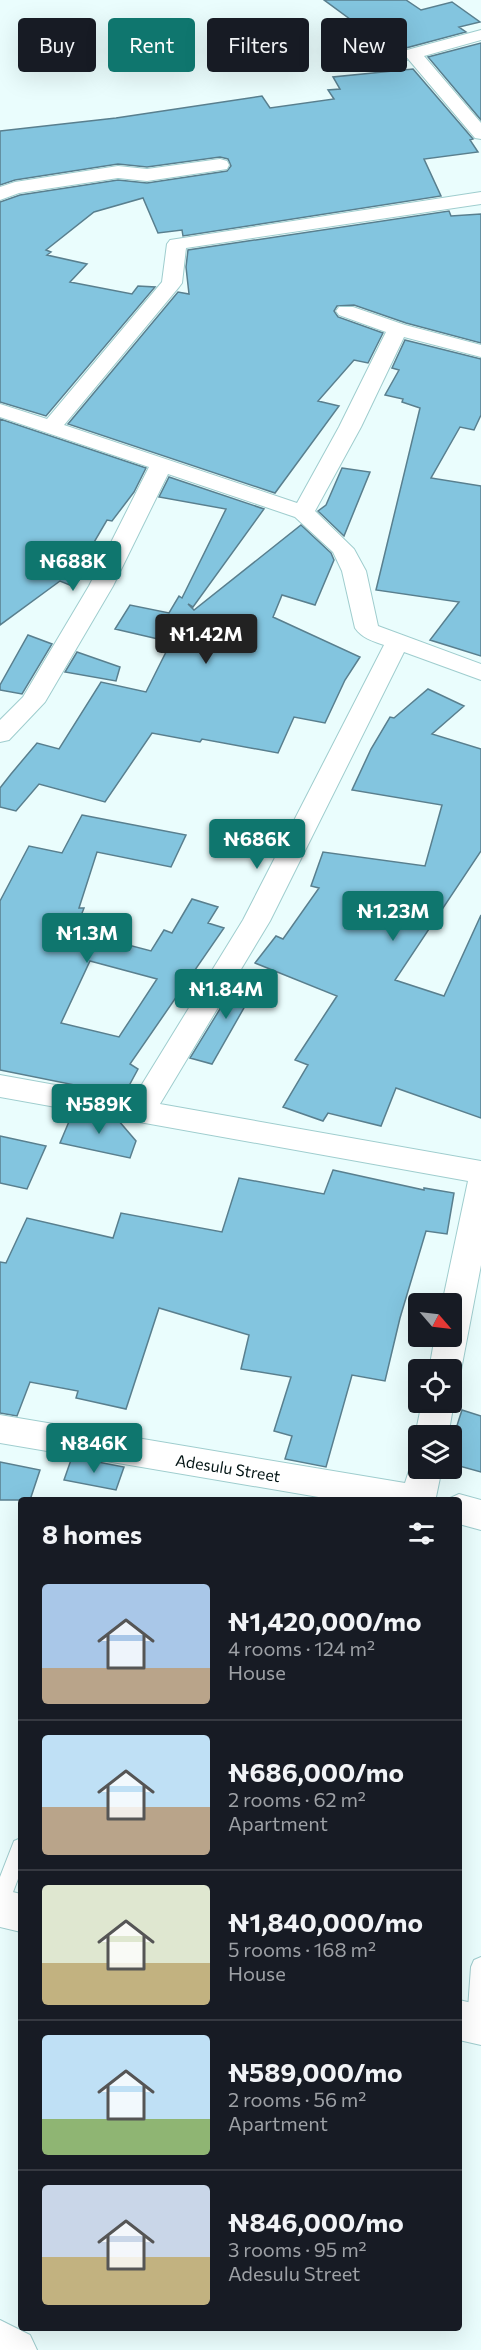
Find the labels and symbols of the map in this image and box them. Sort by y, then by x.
pin: ₦688K [31,541,115,592]
pin: ₦1.42M [157,614,255,665]
pin: ₦686K [215,819,299,870]
pin: ₦1.23M [344,891,442,942]
pin: ₦1.3M [45,913,129,964]
pin: ₦1.84M [177,969,275,1020]
pin: ₦589K [57,1084,141,1135]
north arrow [408,1293,462,1347]
pin: ₦846K [52,1423,136,1474]
street label: Adesulu Street [174,1450,282,1485]

